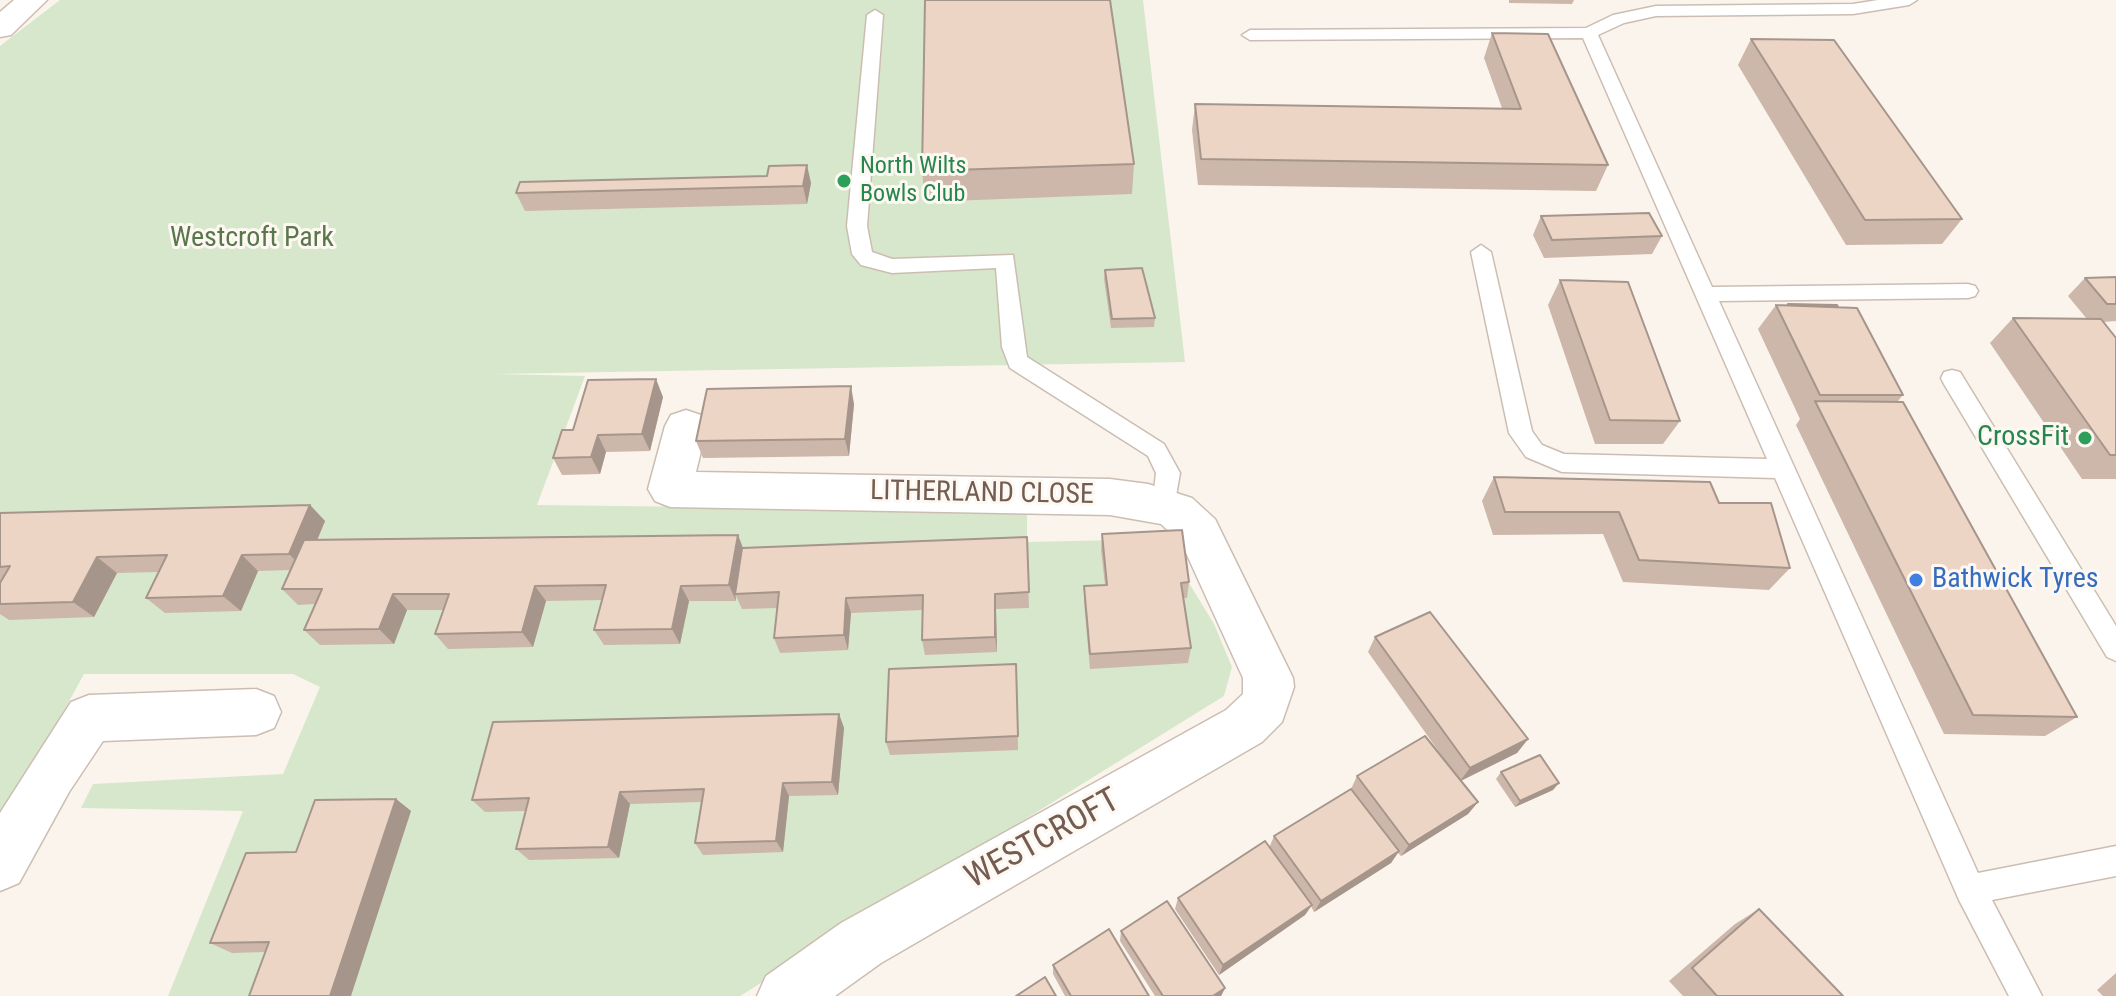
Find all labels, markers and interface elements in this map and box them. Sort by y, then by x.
place label: North Wilts Bowls Club [860,153,966,209]
marker: North Wilts Bowls Club [835,172,853,190]
park label: Westcroft Park [170,222,334,256]
place label: CrossFit [1977,421,2069,455]
marker: CrossFit [2076,429,2094,447]
street label: LITHERLAND CLOSE [870,475,1094,513]
place label: Bathwick Tyres [1932,563,2099,597]
marker: Bathwick Tyres [1907,571,1925,589]
street label: WESTCROFT [959,781,1127,899]

